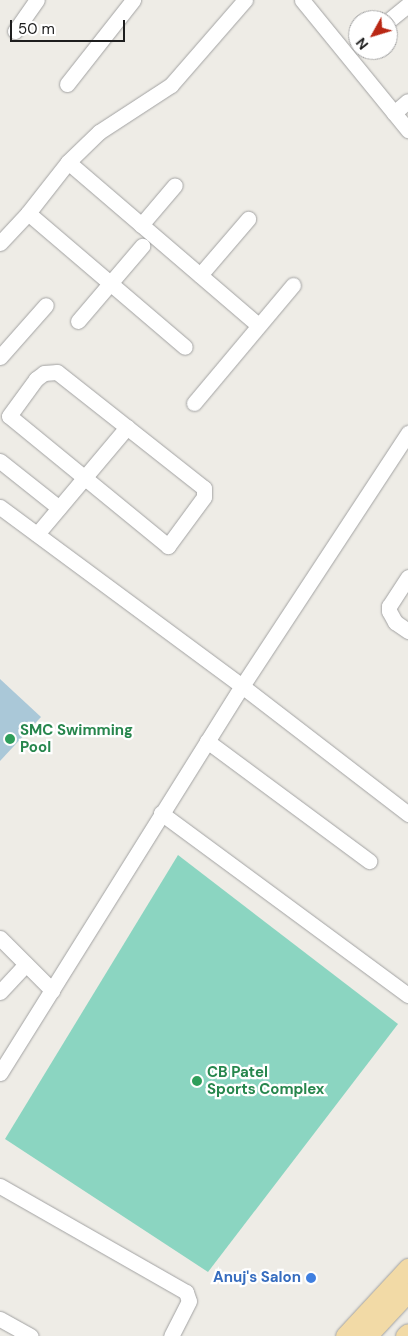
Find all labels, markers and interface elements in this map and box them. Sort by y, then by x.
scale bar [12,10,128,42]
north arrow [348,10,398,60]
text: 50 m [18,19,55,39]
text: N [352,34,372,53]
place label: SMC Swimming Pool [20,721,133,756]
marker: SMC Swimming Pool [4,733,16,745]
place label: CB Patel Sports Complex [207,1063,324,1098]
marker: CB Patel Sports Complex [191,1075,203,1087]
place label: Anuj's Salon [213,1269,301,1287]
marker: Anuj's Salon [305,1272,317,1284]

